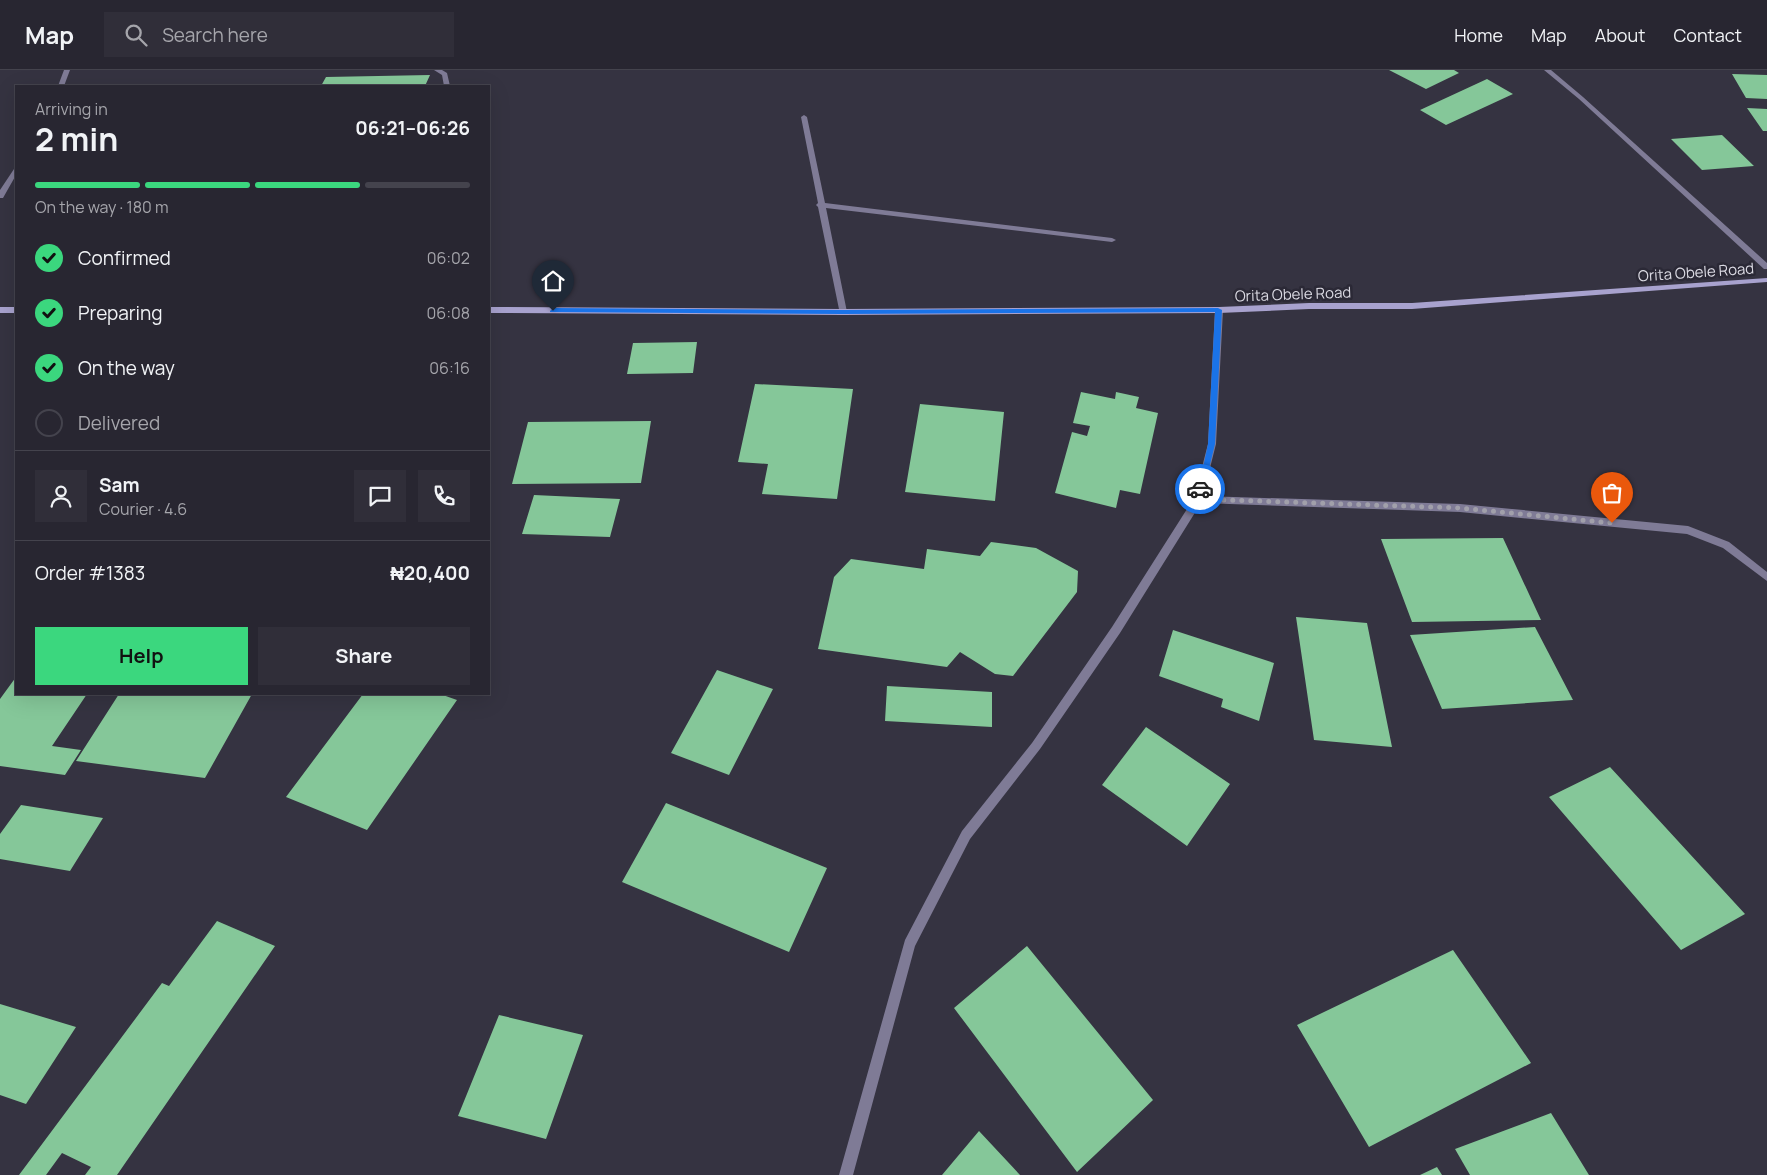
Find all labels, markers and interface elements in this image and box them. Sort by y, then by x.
search box [104,12,454,57]
text: Map [25,18,74,51]
icon: search [122,21,150,49]
text: Search here [162,22,268,48]
text: Home [1454,23,1503,47]
text: Map [1531,23,1567,47]
text: About [1595,23,1645,47]
text: Contact [1673,23,1742,47]
text: Arriving in [35,98,108,120]
text: 06:21–06:26 [355,115,470,141]
text: 2 min [35,117,118,161]
text: On the way · 180 m [35,196,168,218]
icon: check [35,244,63,272]
text: Confirmed [78,245,171,271]
text: 06:02 [427,247,470,269]
street label: Orita Obele Road [1637,257,1755,287]
pin [532,260,574,311]
icon: home [539,267,567,295]
street label: Orita Obele Road [1234,281,1352,307]
icon: check [35,299,63,327]
text: Preparing [78,300,163,326]
text: 06:08 [426,302,470,324]
icon: check [35,354,63,382]
text: On the way [78,355,175,381]
text: 06:16 [429,357,470,379]
text: Delivered [78,410,160,436]
courier [1175,464,1225,514]
button: person [35,470,87,522]
button: chat [354,470,406,522]
button: phone [418,470,470,522]
text: Sam [99,472,140,498]
pin [1591,472,1633,523]
icon: car [1186,475,1214,503]
icon: bag [1598,479,1626,507]
text: Courier · 4.6 [99,498,187,520]
text: Order #1383 [35,560,145,586]
text: ₦20,400 [390,560,470,586]
button: Help [35,627,248,685]
button: Share [258,627,470,685]

